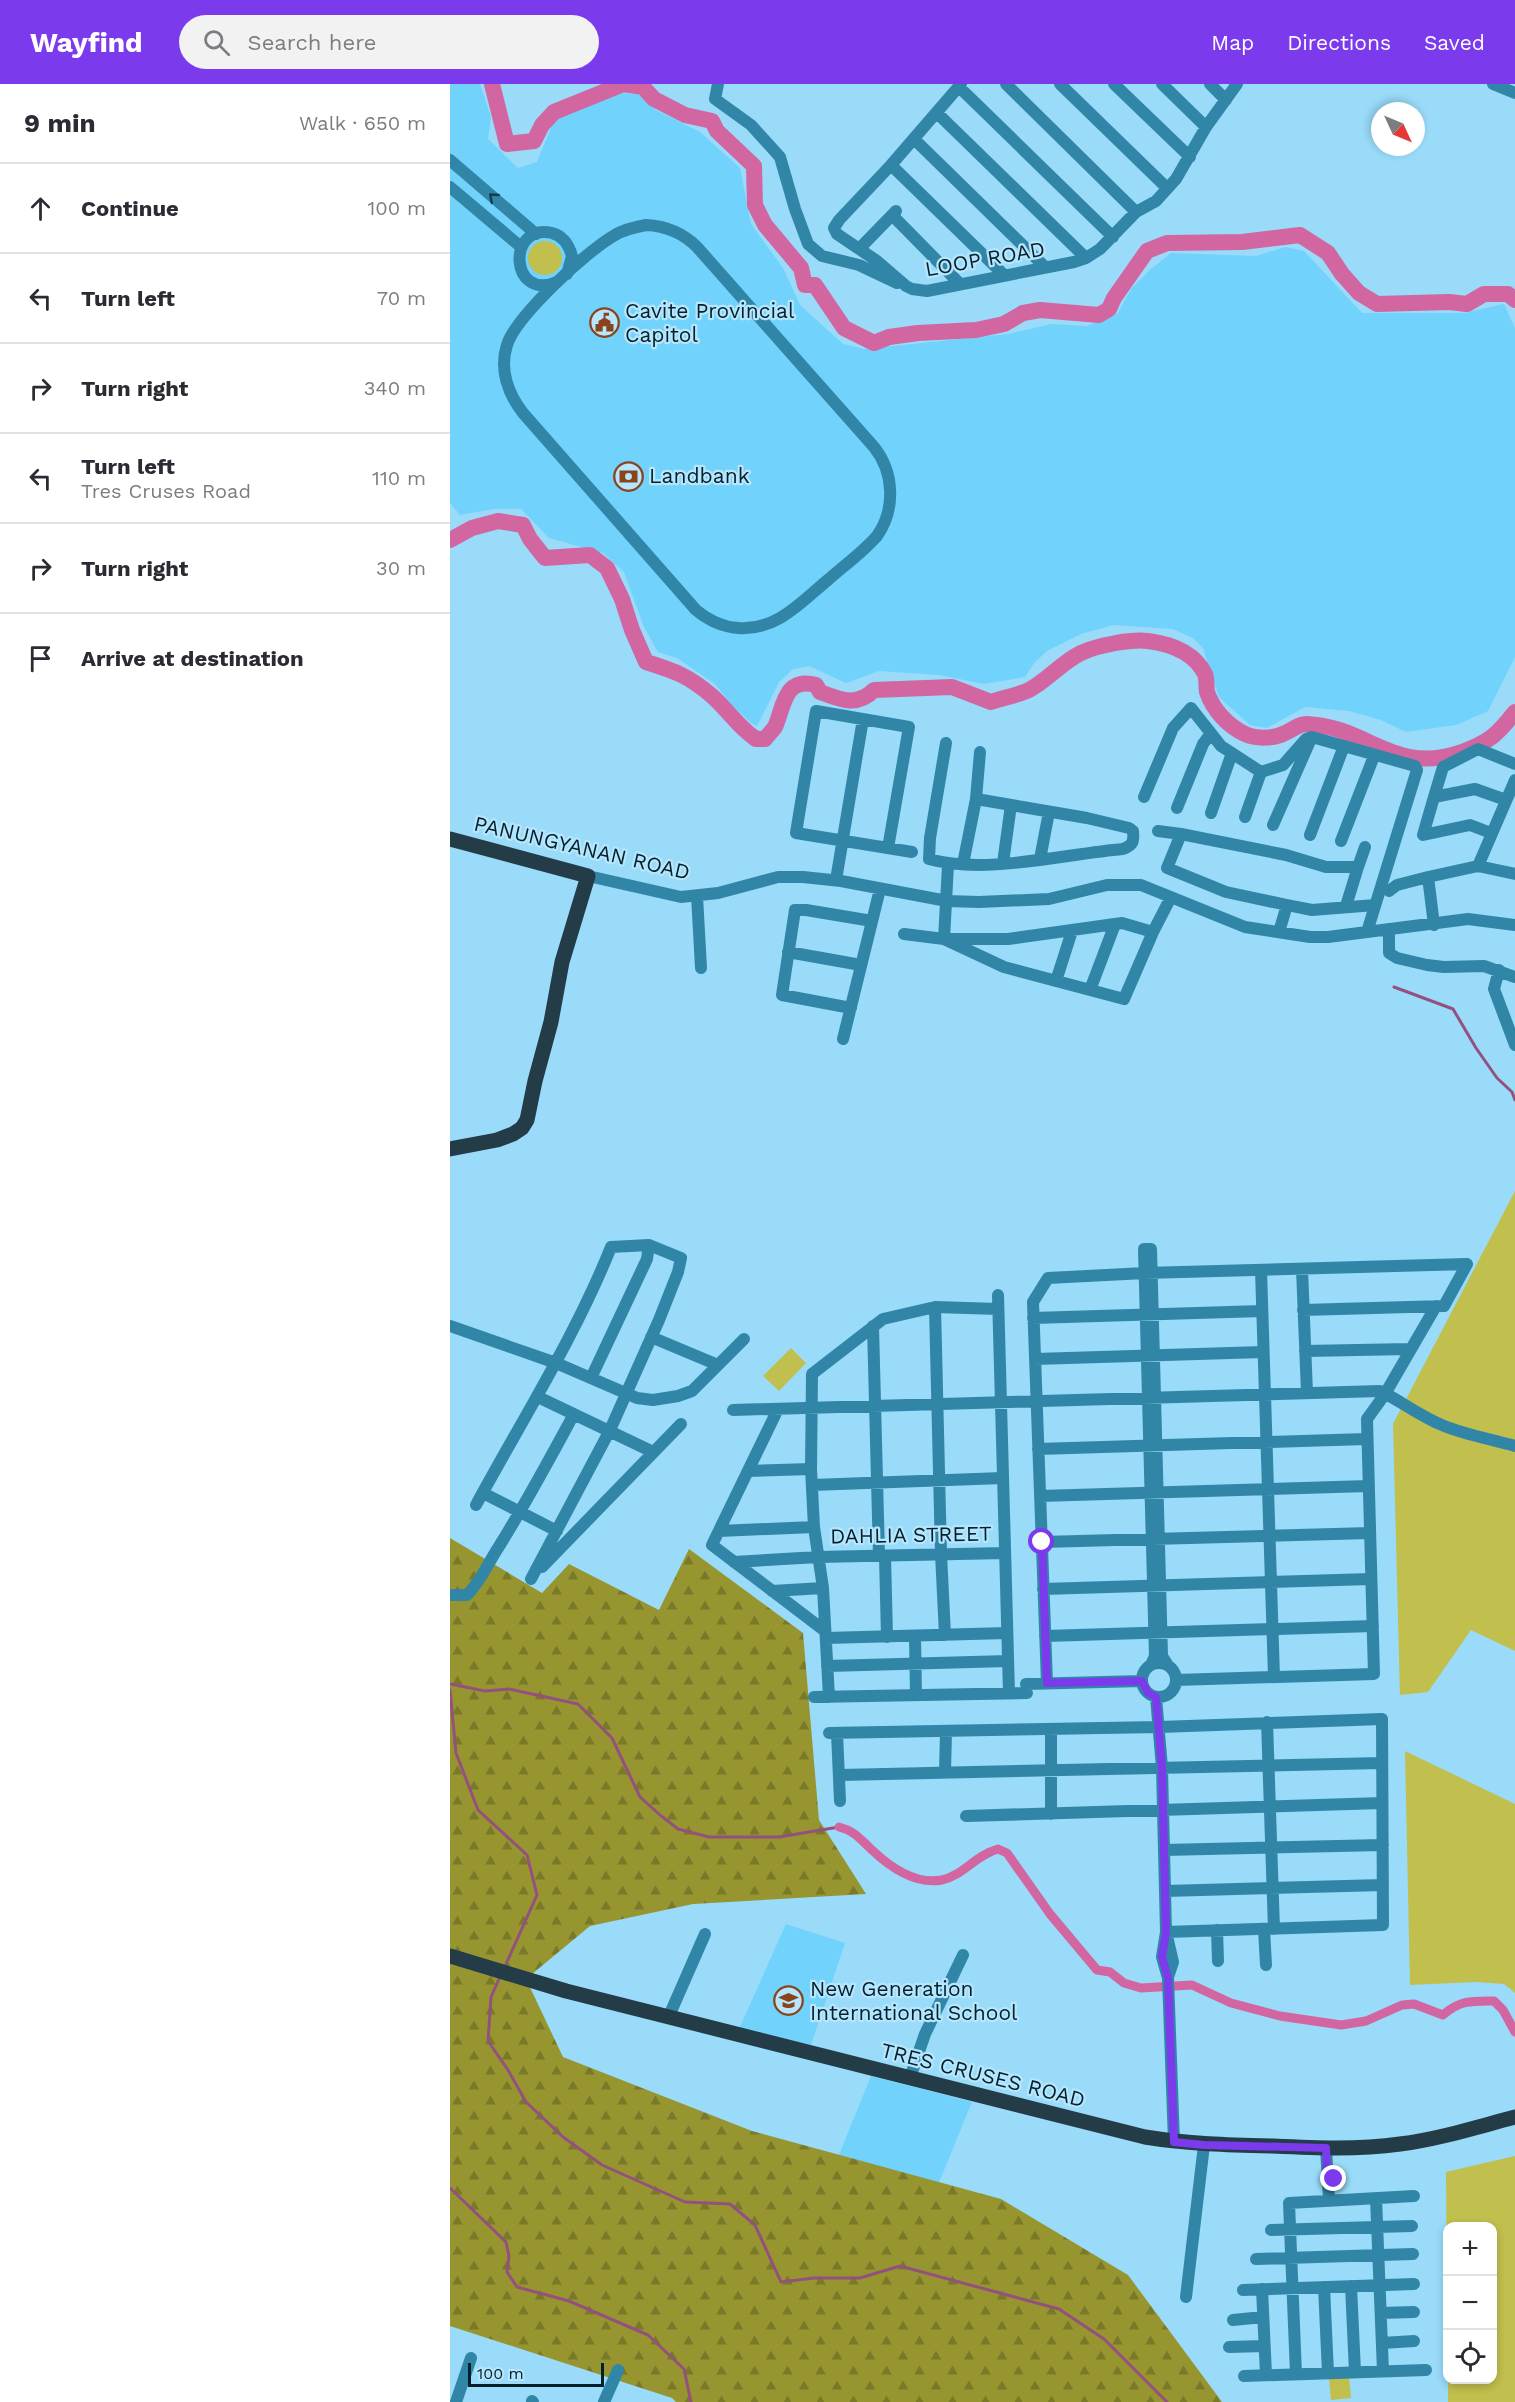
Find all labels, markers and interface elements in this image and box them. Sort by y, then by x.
search box [179,15,599,69]
text: Wayfind [30,26,143,59]
icon: search [200,26,233,59]
text: Search here [248,30,377,55]
text: Map [1211,30,1254,55]
text: Directions [1287,30,1391,55]
text: Saved [1424,30,1485,55]
north arrow [1371,102,1425,156]
text: 9 min [24,108,96,138]
text: Walk · 650 m [299,111,426,135]
icon: ahead [24,192,57,225]
one-way arrow [489,193,500,204]
text: Continue [81,196,179,221]
text: 100 m [367,196,426,220]
street label: LOOP ROAD [923,236,1047,281]
icon: left [24,282,57,315]
text: Turn left [81,286,175,311]
text: 70 m [377,286,426,310]
place label: Cavite Provincial Capitol [625,298,795,347]
public building icon: Cavite Provincial Capitol [588,307,620,339]
icon: right [24,372,57,405]
text: Turn right [81,376,188,401]
text: 340 m [364,376,426,400]
text: Turn left [81,454,175,479]
bank icon: Landbank [612,460,644,492]
icon: left [24,462,57,495]
place label: Landbank [649,463,750,488]
text: 110 m [372,466,426,490]
text: Tres Cruses Road [81,479,251,503]
icon: right [24,552,57,585]
text: Turn right [81,556,188,581]
text: 30 m [376,556,426,580]
icon: arrive [24,642,57,675]
text: Arrive at destination [81,646,304,671]
street label: PANUNGYANAN ROAD [472,810,692,885]
street label: DAHLIA STREET [830,1521,992,1548]
route start [1028,1528,1054,1554]
place label: New Generation International School [810,1976,1018,2025]
school or university icon: New Generation International School [773,1985,805,2017]
street label: TRES CRUSES ROAD [878,2037,1088,2112]
route end [1320,2165,1346,2191]
map controls [1443,2222,1497,2384]
button: + [1443,2222,1497,2276]
button: − [1443,2276,1497,2330]
button: locate [1443,2330,1497,2384]
scale bar [468,2360,604,2388]
text: 100 m [477,2364,524,2383]

